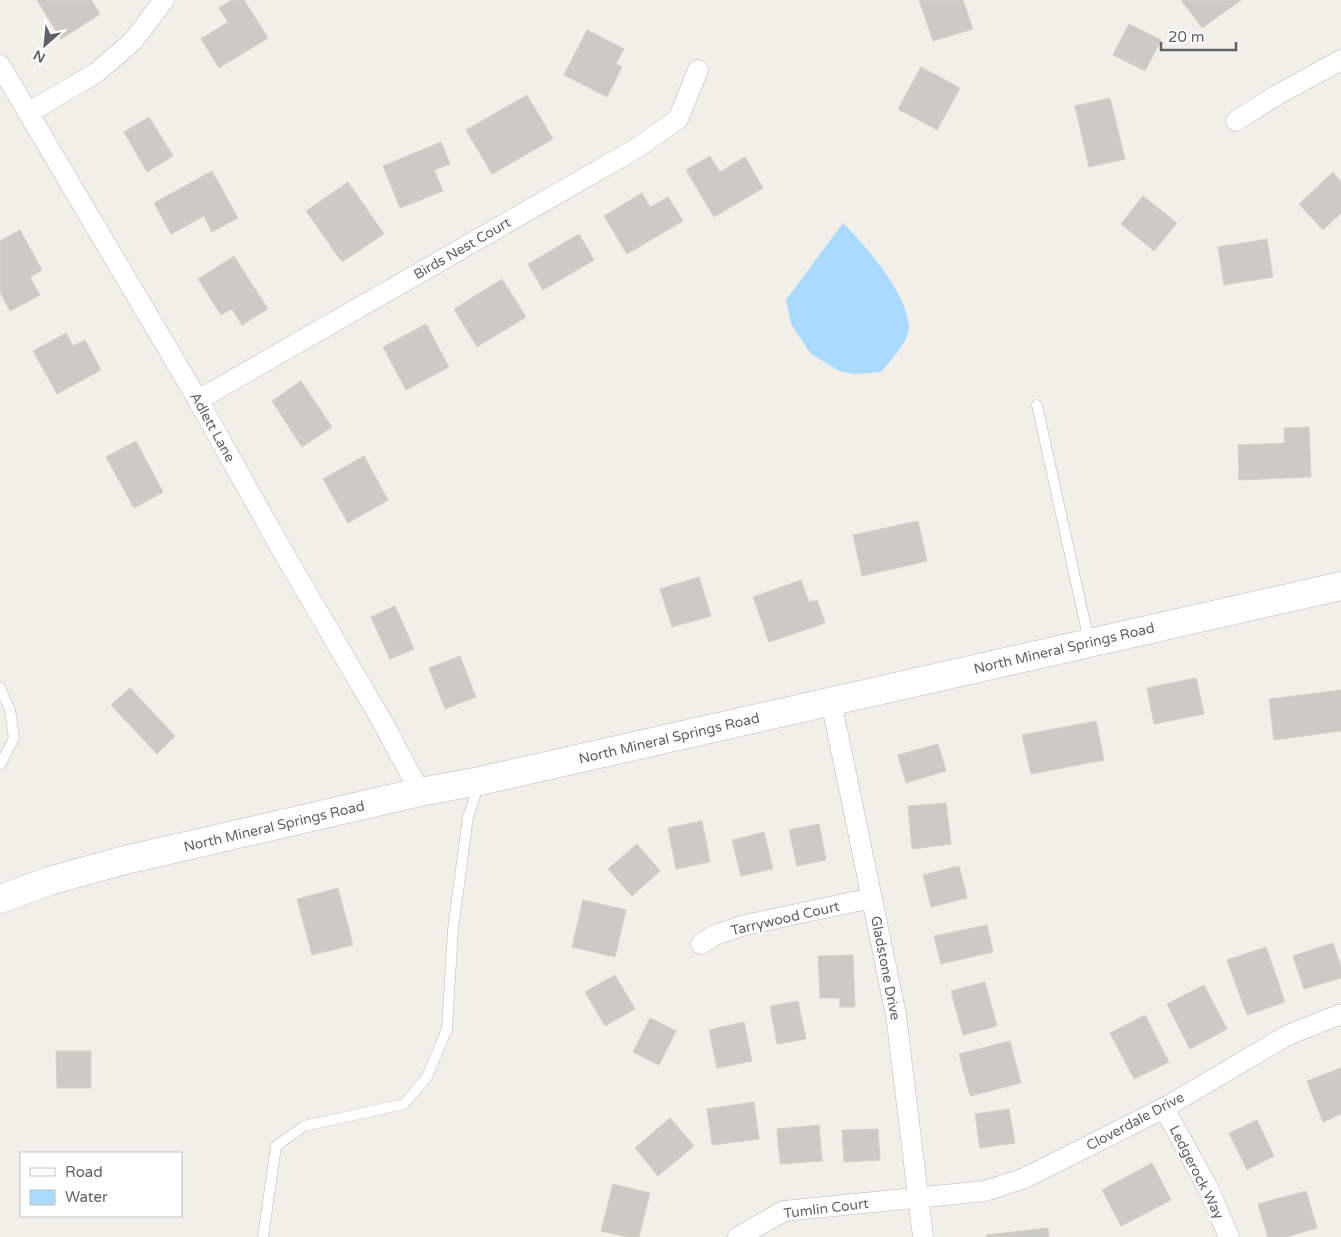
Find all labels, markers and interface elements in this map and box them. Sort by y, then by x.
north arrow [20,20,70,70]
scale bar [1161,20,1236,52]
text: 20 m [1168,28,1205,46]
text: N [30,46,48,66]
street label: Birds Nest Court [411,213,514,283]
street label: Adlett Lane [186,389,239,465]
street label: North Mineral Springs Road [972,619,1156,678]
street label: North Mineral Springs Road [577,709,761,768]
street label: North Mineral Springs Road [182,797,366,856]
street label: Tarrywood Court [729,898,842,939]
street label: Gladstone Drive [867,915,904,1022]
street label: Cloverdale Drive [1083,1088,1187,1154]
street label: Ledgerock Way [1166,1123,1228,1222]
legend [20,1152,182,1217]
text: Road [65,1163,103,1181]
text: Water [65,1188,108,1206]
street label: Tumlin Court [783,1195,870,1222]

